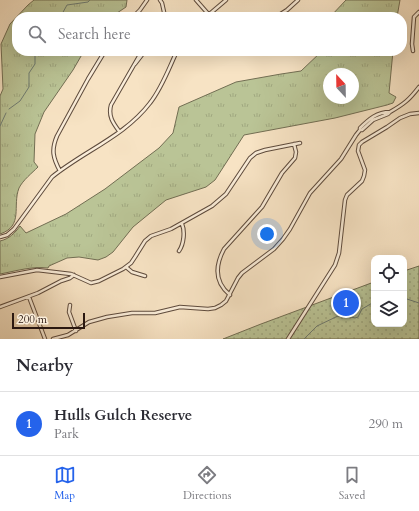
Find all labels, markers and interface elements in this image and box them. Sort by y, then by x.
search box [12,12,407,56]
icon: search [26,23,48,45]
text: Search here [58,24,131,44]
north arrow [323,68,359,104]
your location [257,224,277,244]
map controls [371,255,407,327]
button: locate [371,255,407,291]
pin: 1 [333,288,359,318]
button: layers [371,291,407,327]
scale bar [12,311,85,330]
text: 200 m [18,312,47,327]
text: Nearby [16,354,73,377]
text: Hulls Gulch Reserve [54,405,192,425]
text: 1 [26,415,32,433]
text: 290 m [369,415,403,433]
text: Park [54,425,79,443]
tab: Map [54,464,76,503]
tab: Directions [183,464,231,503]
tab: Saved [339,464,365,503]

